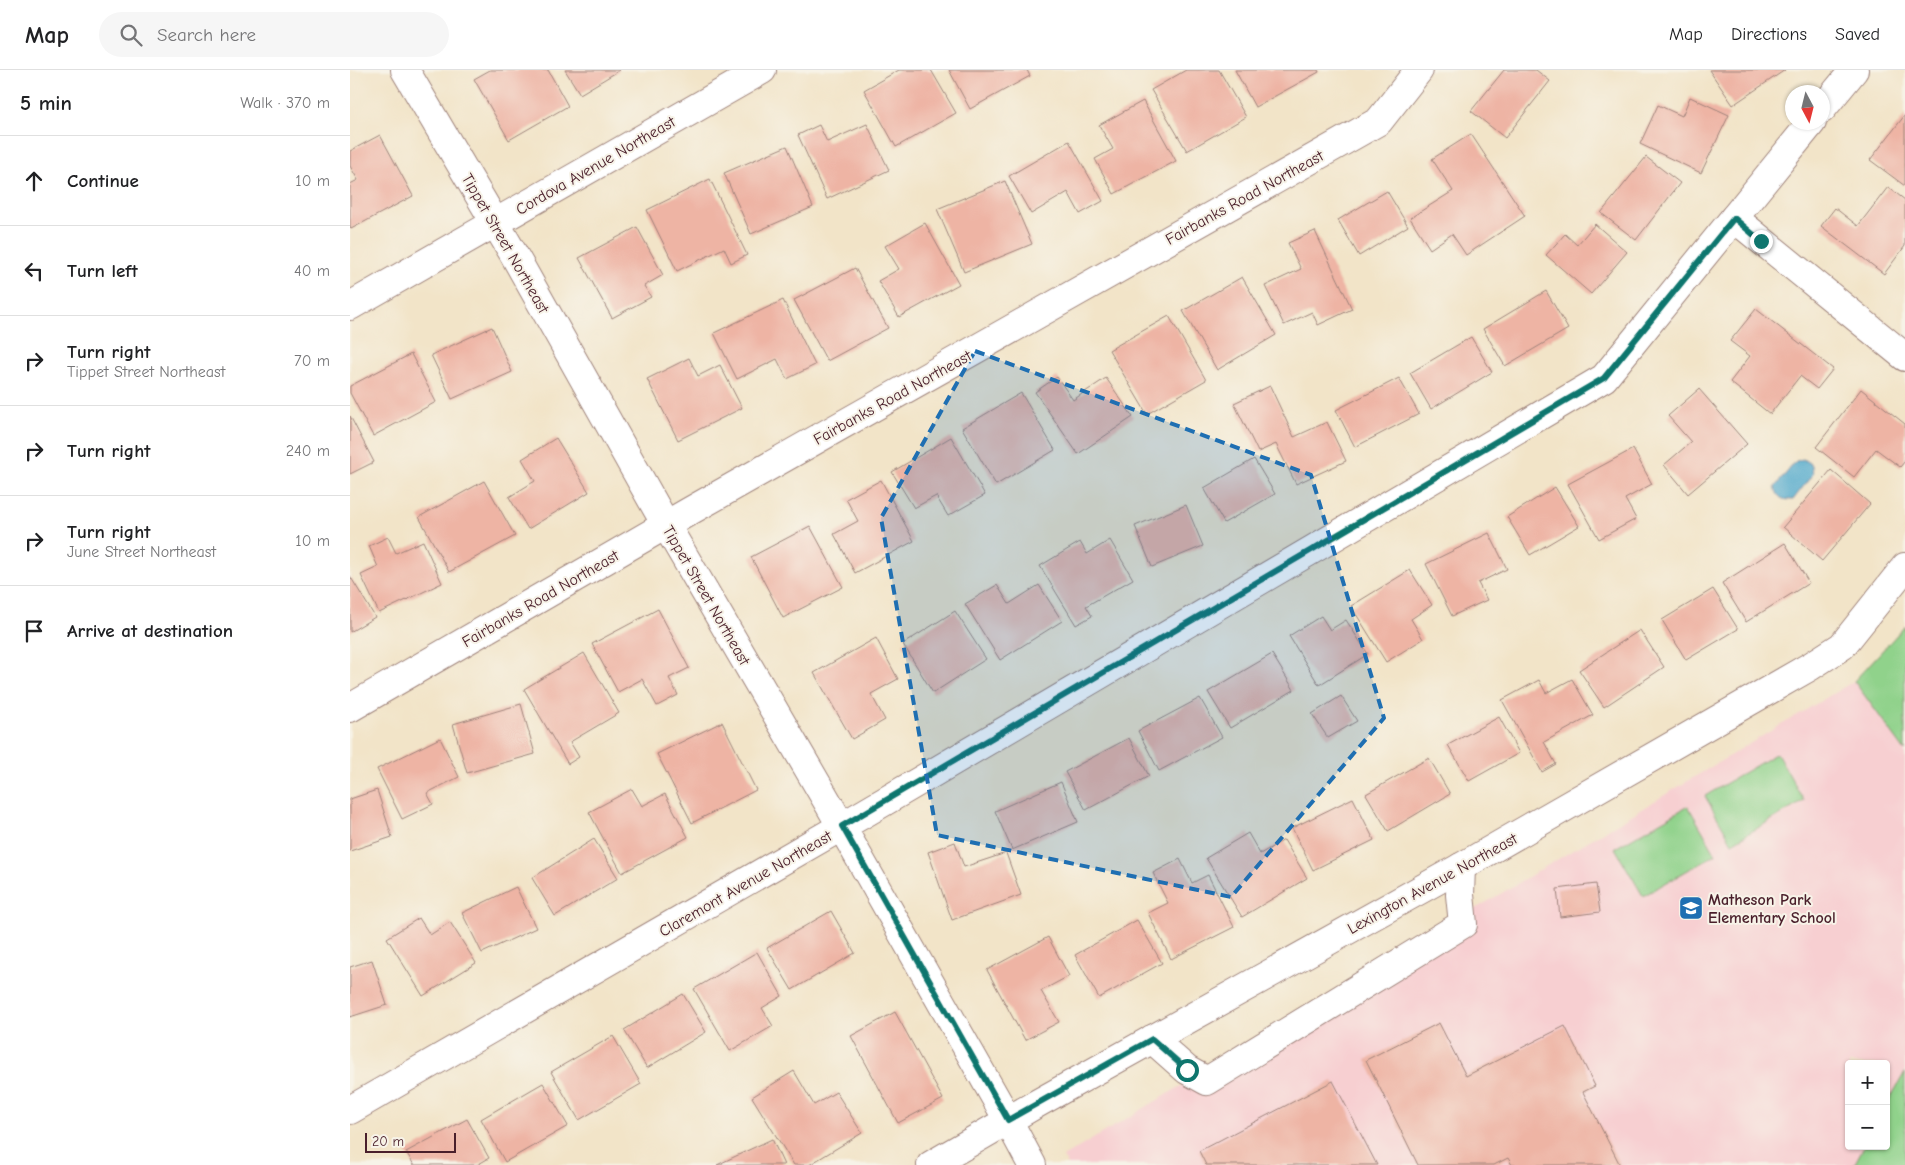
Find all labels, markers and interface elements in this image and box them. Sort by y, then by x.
search box [99,12,449,57]
text: Map [25,21,69,49]
icon: search [117,21,145,49]
text: Search here [157,24,256,46]
text: Map [1669,24,1703,45]
text: Directions [1731,24,1807,45]
text: Saved [1835,24,1880,45]
north arrow [1785,85,1830,130]
text: 5 min [20,91,72,115]
text: Walk · 370 m [240,94,330,112]
street label: Cordova Avenue Northeast [513,113,679,219]
street label: Fairbanks Road Northeast [1162,147,1327,249]
icon: ahead [20,167,48,195]
text: Continue [67,170,139,192]
street label: Tippet Street Northeast [458,170,553,317]
text: 10 m [295,172,330,190]
route end [1750,230,1773,253]
icon: left [20,257,48,285]
text: Turn left [67,260,138,282]
text: 40 m [294,262,330,280]
text: Turn right [67,341,151,363]
icon: right [20,347,48,375]
street label: Fairbanks Road Northeast [810,347,975,449]
text: 70 m [294,352,330,370]
text: Tippet Street Northeast [67,363,225,381]
icon: right [20,437,48,465]
text: Turn right [67,440,151,462]
text: 240 m [286,442,330,460]
text: Turn right [67,521,151,543]
street label: Tippet Street Northeast [659,522,754,669]
icon: right [20,527,48,555]
text: 10 m [295,532,330,550]
text: June Street Northeast [67,543,216,561]
street label: Fairbanks Road Northeast [459,546,622,651]
icon: arrive [20,617,48,645]
text: Arrive at destination [67,620,233,642]
street label: Claremont Avenue Northeast [656,827,835,941]
street label: Lexington Avenue Northeast [1345,829,1521,938]
place label: Matheson Park Elementary School [1708,891,1836,927]
school or university icon: Matheson Park Elementary School [1678,895,1704,921]
route start [1176,1059,1199,1082]
map controls [1845,1060,1890,1150]
button: + [1845,1060,1890,1105]
button: − [1845,1105,1890,1150]
scale bar [365,1130,456,1153]
text: 20 m [372,1133,404,1150]

